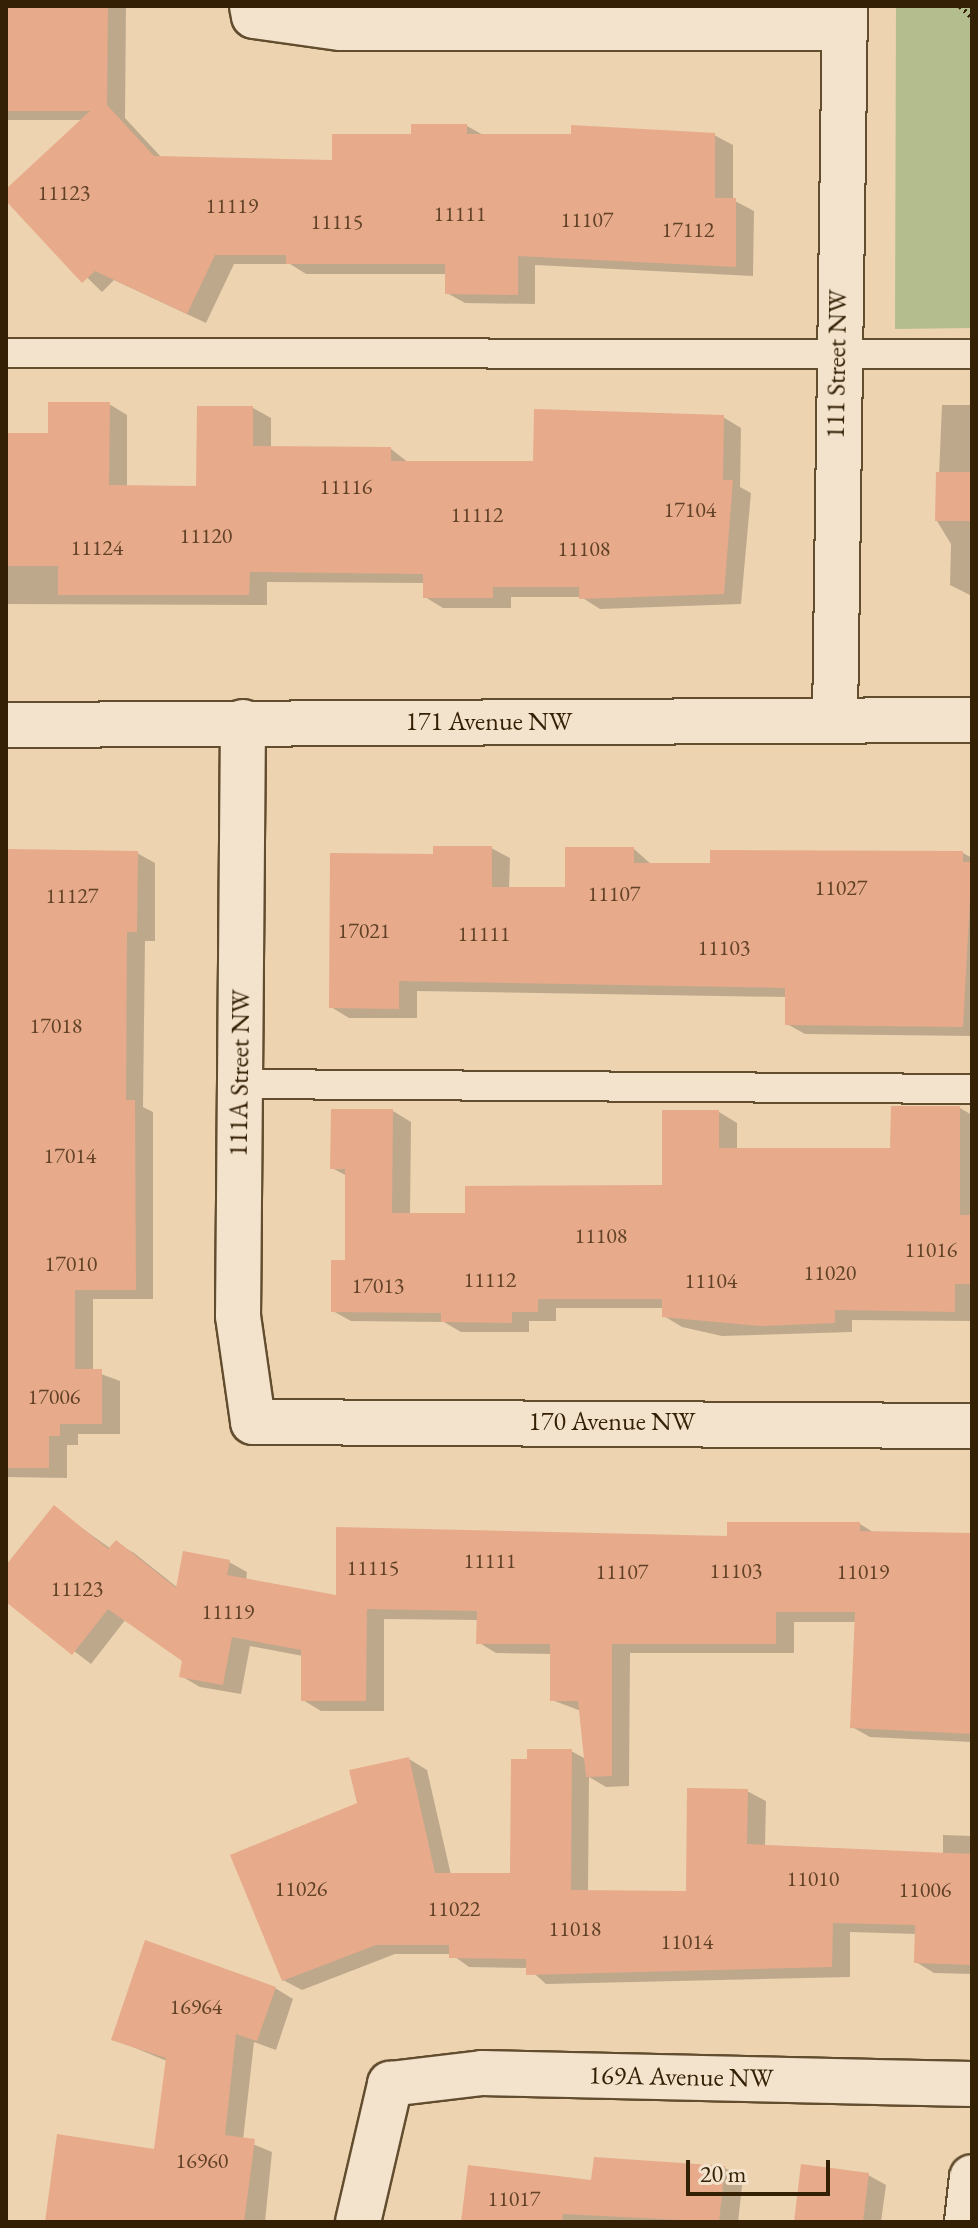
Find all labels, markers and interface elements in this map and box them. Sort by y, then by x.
house number: 11123 [38,180,90,206]
house number: 11119 [206,193,258,219]
house number: 11111 [434,201,486,227]
house number: 11107 [561,207,613,233]
house number: 11115 [311,209,363,235]
house number: 17112 [662,217,714,243]
street label: 111 Street NW [820,289,854,439]
house number: 11116 [320,474,372,500]
house number: 17104 [664,497,716,523]
house number: 11112 [451,502,503,528]
house number: 11120 [180,523,232,549]
house number: 11124 [71,535,123,561]
house number: 11108 [558,536,610,562]
street label: 171 Avenue NW [406,706,572,738]
house number: 11027 [815,875,867,901]
house number: 11107 [588,881,640,907]
house number: 11127 [46,883,98,909]
house number: 17021 [338,918,390,944]
house number: 11111 [458,921,510,947]
house number: 11103 [698,935,750,961]
street label: 111A Street NW [223,989,257,1157]
house number: 17018 [30,1013,82,1039]
house number: 17014 [44,1143,96,1169]
house number: 11108 [575,1223,627,1249]
house number: 11016 [905,1237,957,1263]
house number: 17010 [45,1251,97,1277]
house number: 11020 [804,1260,856,1286]
house number: 11112 [464,1267,516,1293]
house number: 11104 [685,1268,737,1294]
house number: 17013 [352,1273,404,1299]
house number: 17006 [28,1384,80,1410]
street label: 170 Avenue NW [529,1406,695,1438]
house number: 11111 [464,1548,516,1574]
house number: 11115 [347,1555,399,1581]
house number: 11103 [710,1558,762,1584]
house number: 11107 [596,1559,648,1585]
house number: 11019 [837,1559,889,1585]
house number: 11123 [51,1576,103,1602]
house number: 11119 [202,1599,254,1625]
house number: 11010 [787,1866,839,1892]
house number: 11026 [275,1876,327,1902]
house number: 11006 [899,1877,951,1903]
house number: 11022 [428,1896,480,1922]
house number: 11018 [549,1916,601,1942]
house number: 11014 [661,1929,713,1955]
house number: 16964 [170,1994,222,2020]
street label: 169A Avenue NW [588,2060,774,2094]
scale bar [690,2144,834,2194]
house number: 16960 [176,2148,228,2174]
text: 20 m [700,2158,747,2189]
house number: 11017 [488,2186,540,2212]

